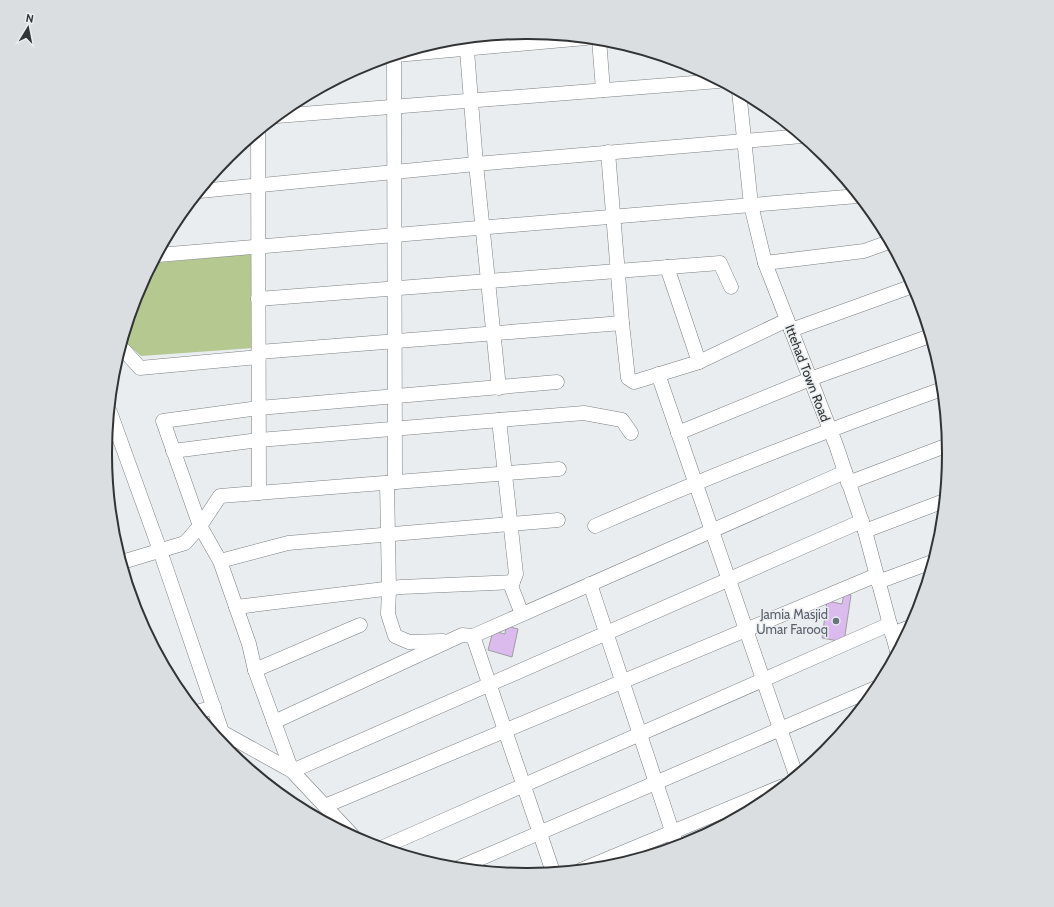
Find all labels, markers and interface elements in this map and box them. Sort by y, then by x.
north arrow [8,8,48,48]
text: N [25,11,35,26]
street label: Ittehad Town Road [782,322,834,424]
place label: Jamia Masjid Umar Farooq [756,606,828,637]
marker: Jamia Masjid Umar Farooq [831,616,841,626]

